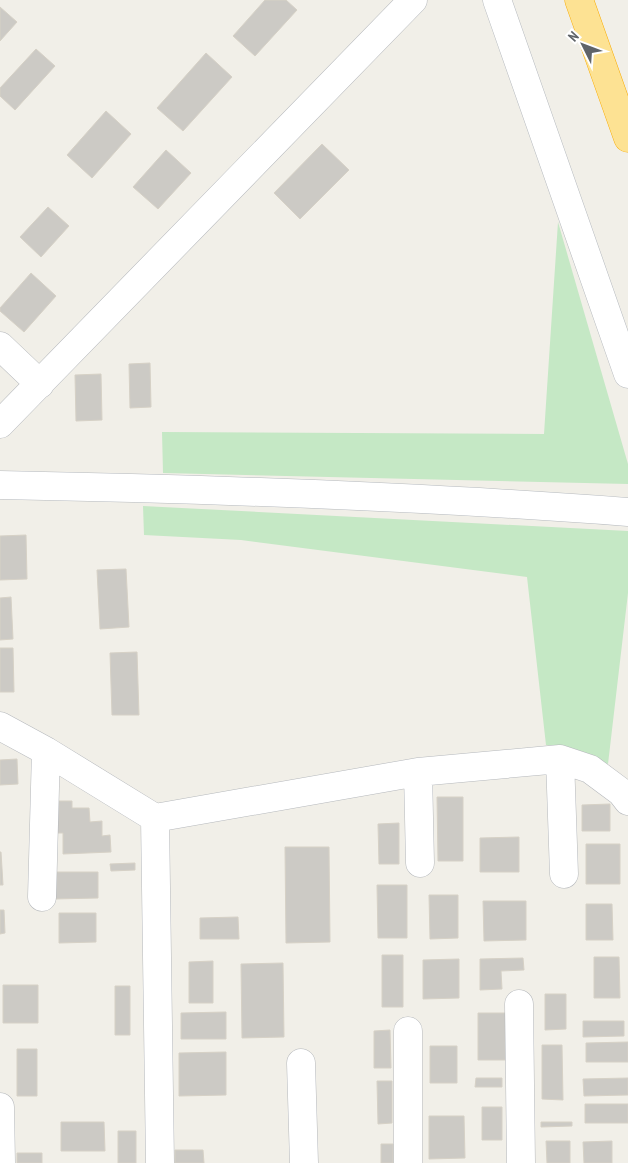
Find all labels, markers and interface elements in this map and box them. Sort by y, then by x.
north arrow [558,20,608,70]
text: N [564,27,583,45]

